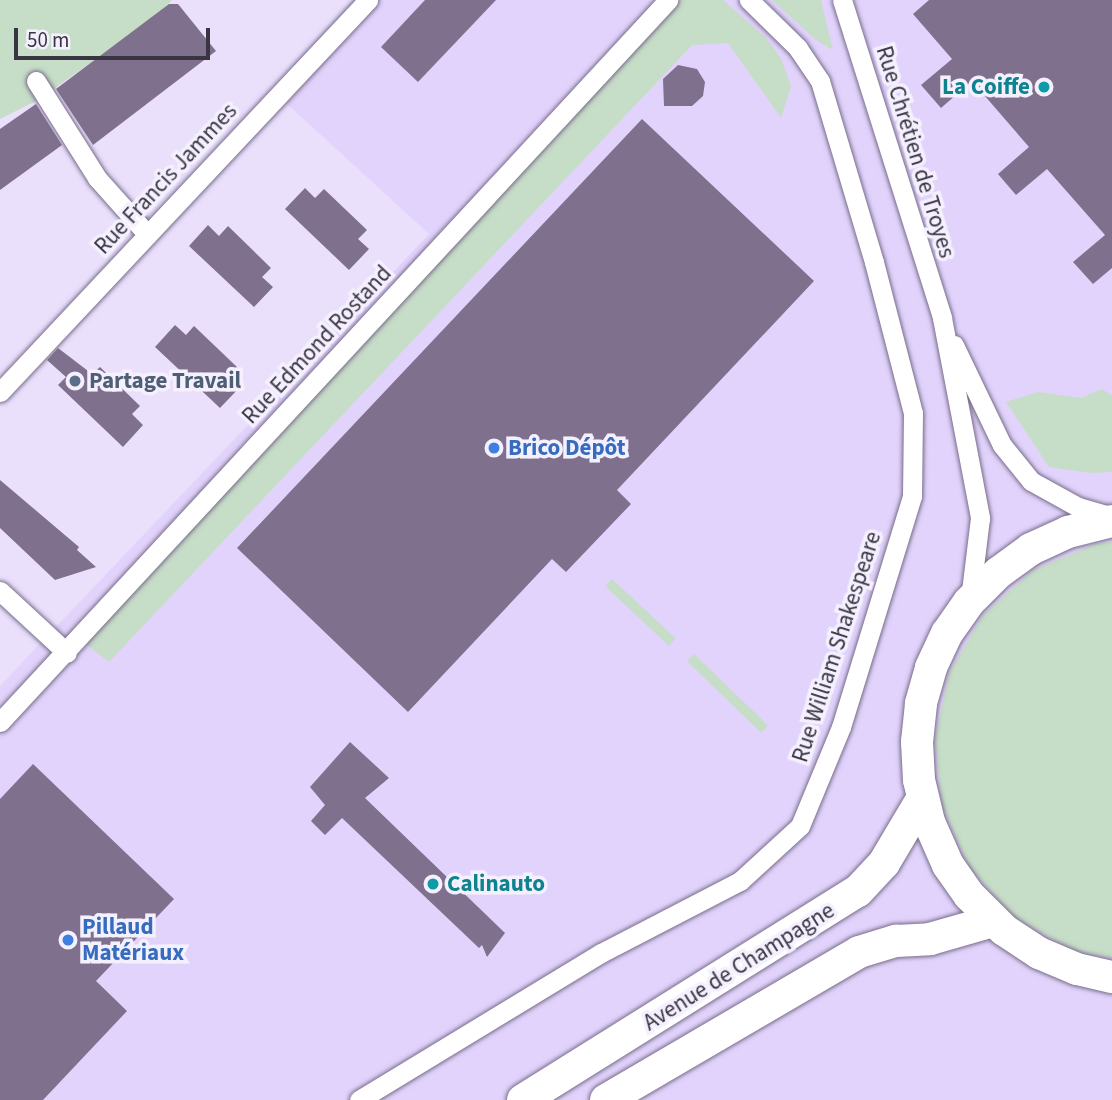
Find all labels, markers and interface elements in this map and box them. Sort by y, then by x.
scale bar [18,14,214,58]
text: 50 m [27,25,69,55]
street label: Rue Chrétien de Troyes [870,43,960,261]
place label: La Coiffe [942,73,1030,101]
marker: La Coiffe [1036,79,1052,95]
street label: Rue Francis Jammes [89,98,243,260]
street label: Rue Edmond Rostand [237,260,397,430]
place label: Partage Travail [89,367,241,395]
marker: Partage Travail [67,373,83,389]
place label: Brico Dépôt [508,434,626,462]
marker: Brico Dépôt [486,440,502,456]
street label: Rue William Shakespeare [787,528,887,766]
place label: Calinauto [447,870,545,898]
marker: Calinauto [425,876,441,892]
street label: Avenue de Champagne [638,897,840,1037]
place label: Pillaud Matériaux [82,913,184,967]
marker: Pillaud Matériaux [60,932,76,948]

